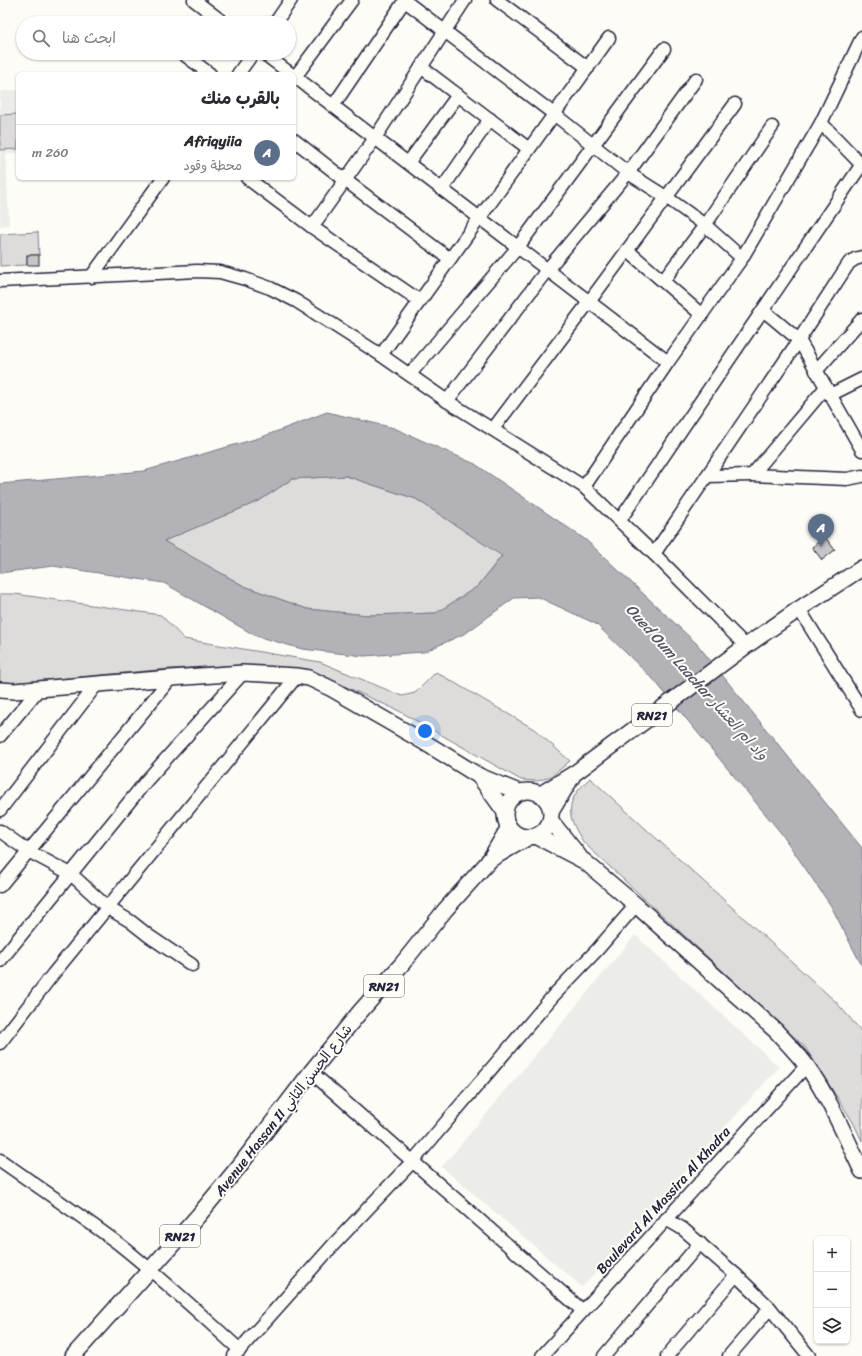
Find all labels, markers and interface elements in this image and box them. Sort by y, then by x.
search box [16,16,296,60]
text: ابحث هنا [62,25,116,51]
icon: search [30,27,52,49]
text: بالقرب منك [201,83,280,113]
text: Afriqyiia [184,128,242,154]
text: 260 m [32,141,68,164]
text: A [263,141,271,164]
text: محطة وقود [184,154,242,177]
pin: A [808,514,834,547]
water label: Oued Oum Laachar واد ام العشار [619,598,775,766]
road number: RN21 [632,704,672,726]
your location [415,721,435,741]
road number: RN21 [364,975,404,997]
street label: Avenue Hassan II شارع الحسن الثاني [207,1019,359,1203]
street label: Boulevard Al Massira Al Khadra [590,1120,738,1280]
road number: RN21 [160,1225,200,1247]
map controls [814,1236,850,1344]
button: + [814,1236,850,1272]
button: − [814,1272,850,1308]
button: layers [814,1308,850,1344]

